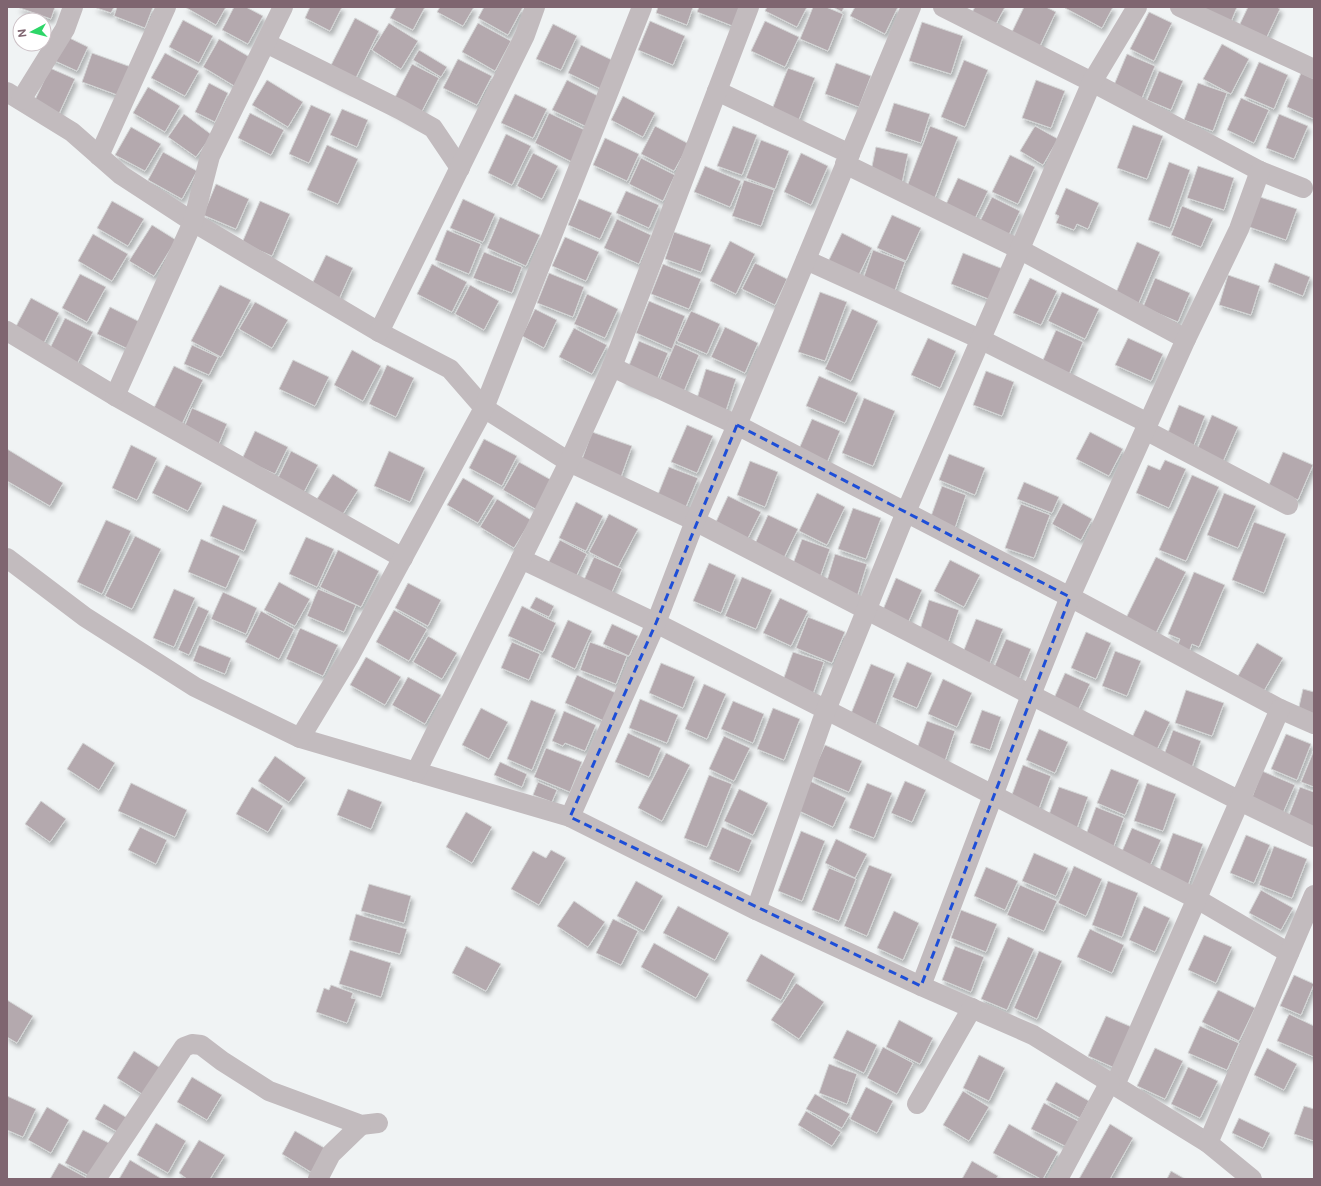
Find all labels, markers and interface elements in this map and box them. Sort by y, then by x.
north arrow [12,12,52,52]
text: N [16,28,29,38]

